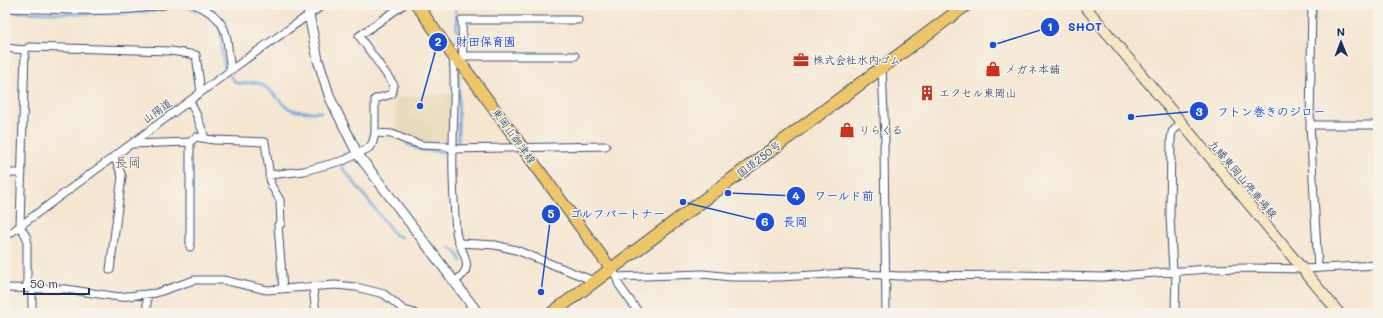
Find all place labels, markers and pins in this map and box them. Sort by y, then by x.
callout: SHOT [1040,15,1110,39]
callout: 財田保育園 [428,30,524,54]
office icon: 株式会社水内ゴム [792,51,810,69]
place label: 株式会社水内ゴム [813,52,901,67]
shop icon: メガネ本舗 [984,60,1002,78]
place label: メガネ本舗 [1005,61,1060,76]
building icon: エクセル東岡山 [918,84,936,102]
place label: エクセル東岡山 [939,85,1016,100]
callout: フトン巻きのジロー [1189,99,1333,123]
shop icon: りらくる [838,121,856,139]
place label: りらくる [859,122,903,137]
callout: ワールド前 [786,184,882,208]
callout: ゴルフパートナー [541,202,673,226]
callout: 長岡 [755,210,815,234]

